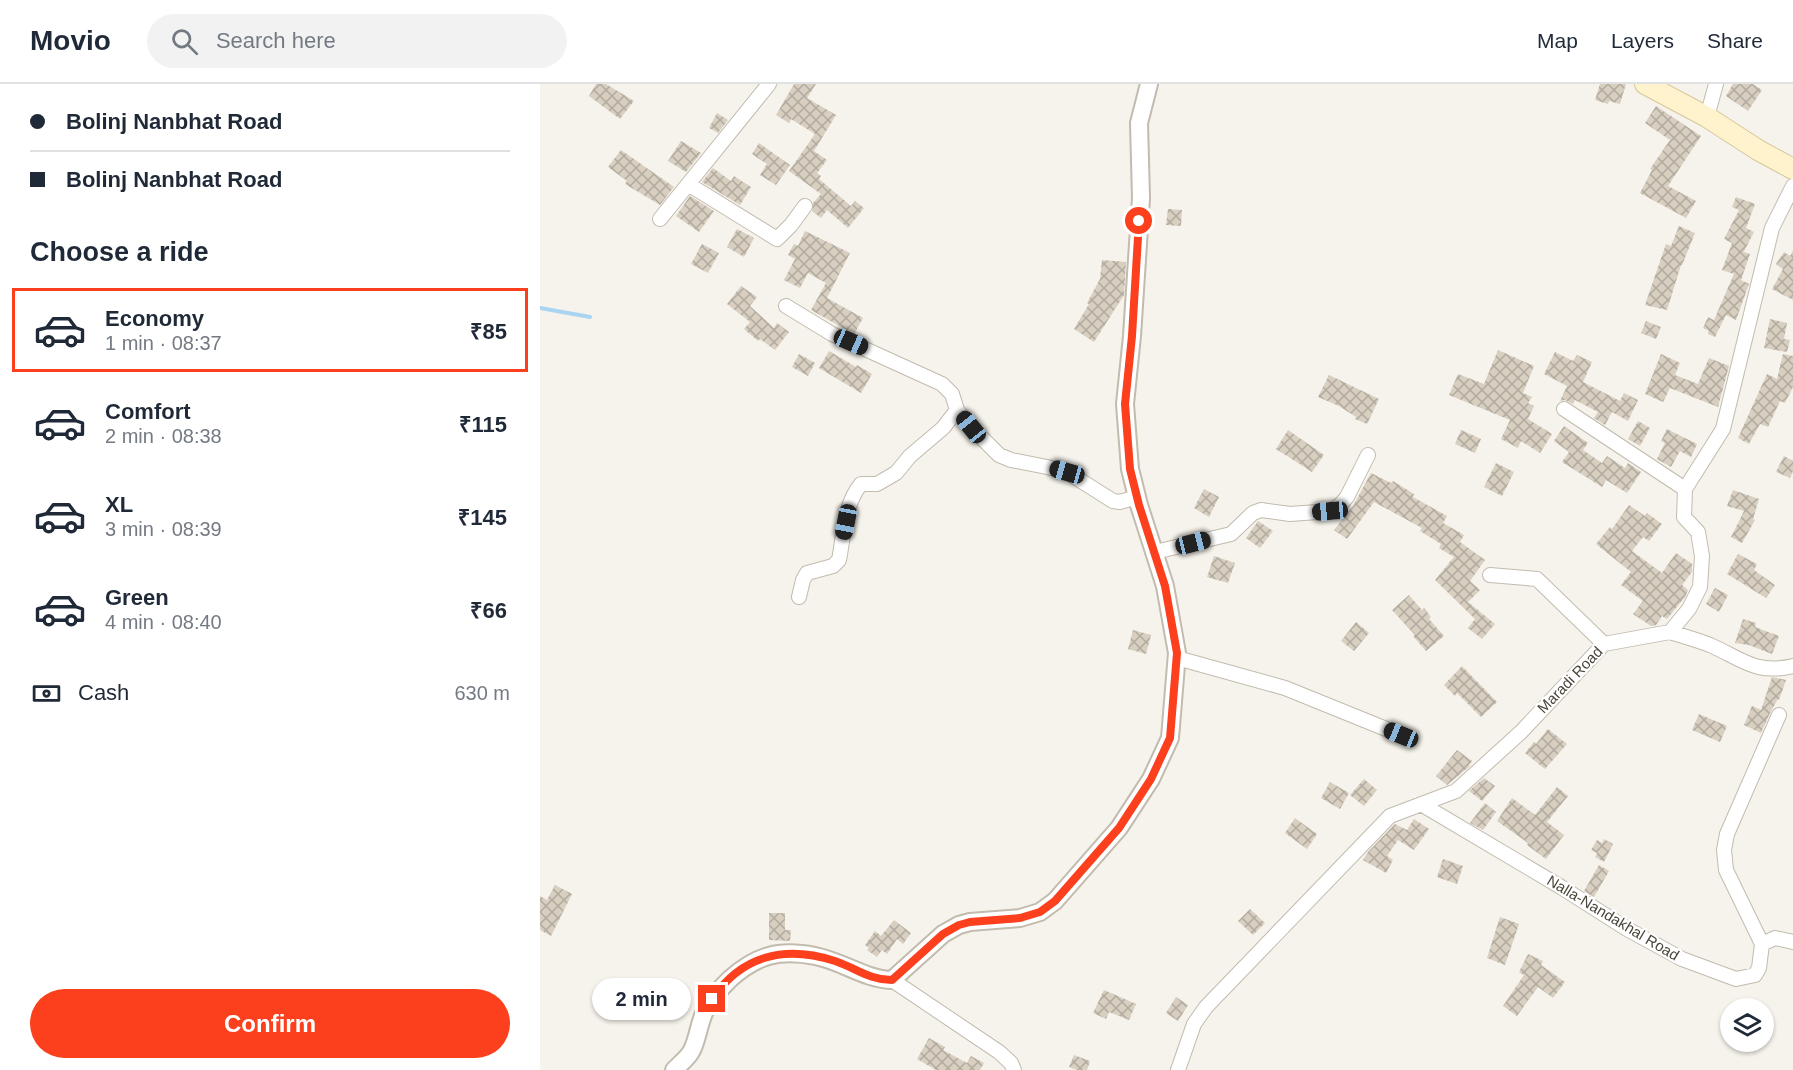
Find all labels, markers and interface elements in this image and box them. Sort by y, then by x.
search box [147,14,567,68]
text: Movio [30,25,111,56]
icon: search [168,25,201,58]
text: Search here [216,28,336,53]
text: Map [1537,29,1578,52]
text: Layers [1611,29,1674,52]
text: Share [1707,29,1763,52]
text: Bolinj Nanbhat Road [66,109,282,134]
text: Bolinj Nanbhat Road [66,167,282,192]
route start [1125,207,1152,234]
text: Choose a ride [30,237,209,267]
icon: car [33,303,87,357]
text: Economy [105,306,204,331]
text: ₹85 [470,319,507,344]
car [831,326,871,358]
text: 1 min · 08:37 [105,332,222,354]
icon: car [33,396,87,450]
text: Comfort [105,399,191,424]
car [953,407,989,447]
text: ₹115 [459,412,507,437]
text: 2 min · 08:38 [105,425,222,447]
car [1047,458,1087,486]
icon: car [33,489,87,543]
text: XL [105,492,133,517]
car [1311,500,1349,522]
car [834,503,858,541]
text: ₹145 [458,505,507,530]
text: 3 min · 08:39 [105,518,222,540]
car [1173,530,1213,556]
icon: car [33,582,87,636]
text: Green [105,585,169,610]
text: ₹66 [470,598,507,623]
text: 4 min · 08:40 [105,611,222,633]
street label: Maradi Road [1534,643,1606,716]
icon: cash [30,677,63,710]
text: Cash [78,680,129,705]
text: 630 m [454,682,510,704]
car [1381,720,1421,750]
street label: Nalla-Nandakhal Road [1544,871,1682,964]
callout: 2 min [592,978,691,1020]
route end [698,985,725,1012]
text: 2 min [615,988,668,1010]
button: Confirm [30,989,510,1058]
map controls [1720,998,1774,1052]
button: layers [1720,998,1774,1052]

